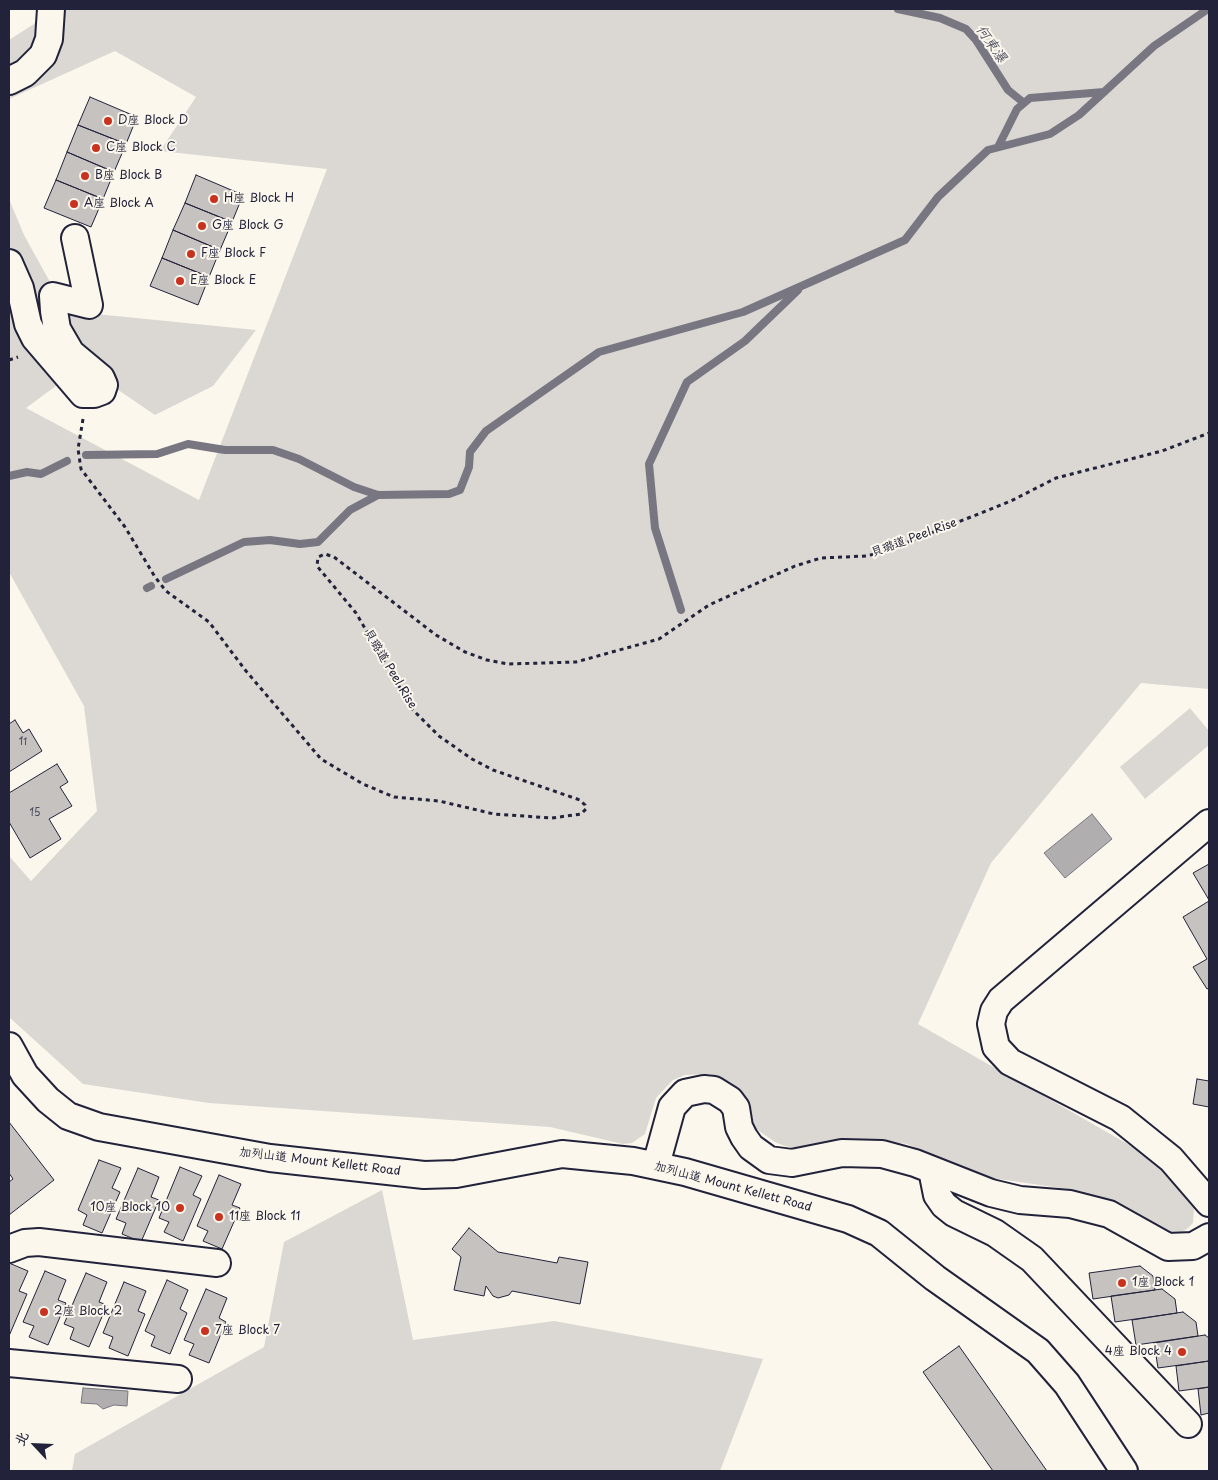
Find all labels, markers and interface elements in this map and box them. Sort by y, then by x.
water label: 何東瀑 [972,22,1010,66]
place label: D座 Block D [118,114,188,128]
marker: D座 Block D [102,115,114,127]
place label: C座 Block C [106,141,176,155]
marker: C座 Block C [90,142,102,154]
place label: B座 Block B [95,169,162,183]
marker: B座 Block B [79,170,91,182]
place label: H座 Block H [224,192,294,206]
marker: H座 Block H [208,193,220,205]
place label: A座 Block A [84,197,154,211]
marker: A座 Block A [68,198,80,210]
place label: G座 Block G [212,219,283,233]
marker: G座 Block G [196,220,208,232]
place label: F座 Block F [201,247,266,261]
marker: F座 Block F [185,248,197,260]
place label: E座 Block E [190,274,256,288]
marker: E座 Block E [174,275,186,287]
street label: 貝璐道 Peel Rise [869,516,959,560]
street label: 貝璐道 Peel Rise [361,627,419,711]
house number: 11 [19,736,27,748]
house number: 15 [30,807,40,819]
street label: 加列山道 Mount Kellett Road [239,1145,401,1179]
street label: 加列山道 Mount Kellett Road [653,1159,813,1215]
place label: 10座 Block 10 [90,1201,170,1215]
marker: 10座 Block 10 [174,1202,186,1214]
place label: 11座 Block 11 [229,1210,300,1224]
marker: 11座 Block 11 [213,1211,225,1223]
place label: 1座 Block 1 [1132,1276,1194,1290]
marker: 1座 Block 1 [1116,1277,1128,1289]
place label: 2座 Block 2 [54,1305,122,1319]
marker: 2座 Block 2 [38,1306,50,1318]
place label: 7座 Block 7 [215,1324,280,1338]
marker: 7座 Block 7 [199,1325,211,1337]
place label: 4座 Block 4 [1105,1345,1172,1359]
marker: 4座 Block 4 [1176,1346,1188,1358]
north arrow [10,1420,60,1470]
text: 北 [8,1428,33,1449]

